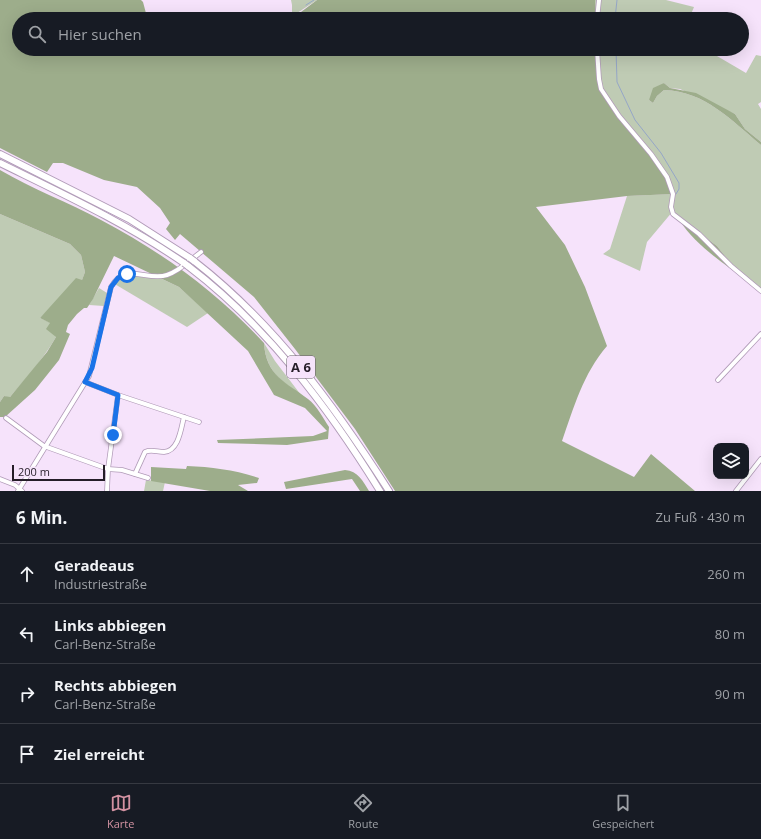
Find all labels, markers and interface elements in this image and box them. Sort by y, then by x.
search box [12,12,749,56]
icon: search [26,23,48,45]
text: Hier suchen [58,24,142,44]
route start [118,265,136,283]
road number: A 6 [287,356,315,378]
route end [104,426,122,444]
map controls [713,443,749,479]
button: layers [713,443,749,479]
scale bar [12,463,105,482]
text: 200 m [18,464,50,479]
text: 6 Min. [16,506,67,529]
text: Zu Fuß · 430 m [656,508,745,526]
text: Geradeaus [54,555,134,575]
icon: ahead [16,563,38,585]
text: 260 m [707,565,745,583]
text: Industriestraße [54,575,147,593]
text: Links abbiegen [54,615,166,635]
icon: left [16,623,38,645]
text: 80 m [715,625,745,643]
text: Carl-Benz-Straße [54,635,156,653]
text: Rechts abbiegen [54,675,177,695]
icon: right [16,683,38,705]
text: 90 m [715,685,745,703]
text: Carl-Benz-Straße [54,695,156,713]
icon: arrive [16,743,38,765]
text: Ziel erreicht [54,744,145,764]
tab: Karte [107,792,134,831]
tab: Route [348,792,378,831]
tab: Gespeichert [592,792,654,831]

